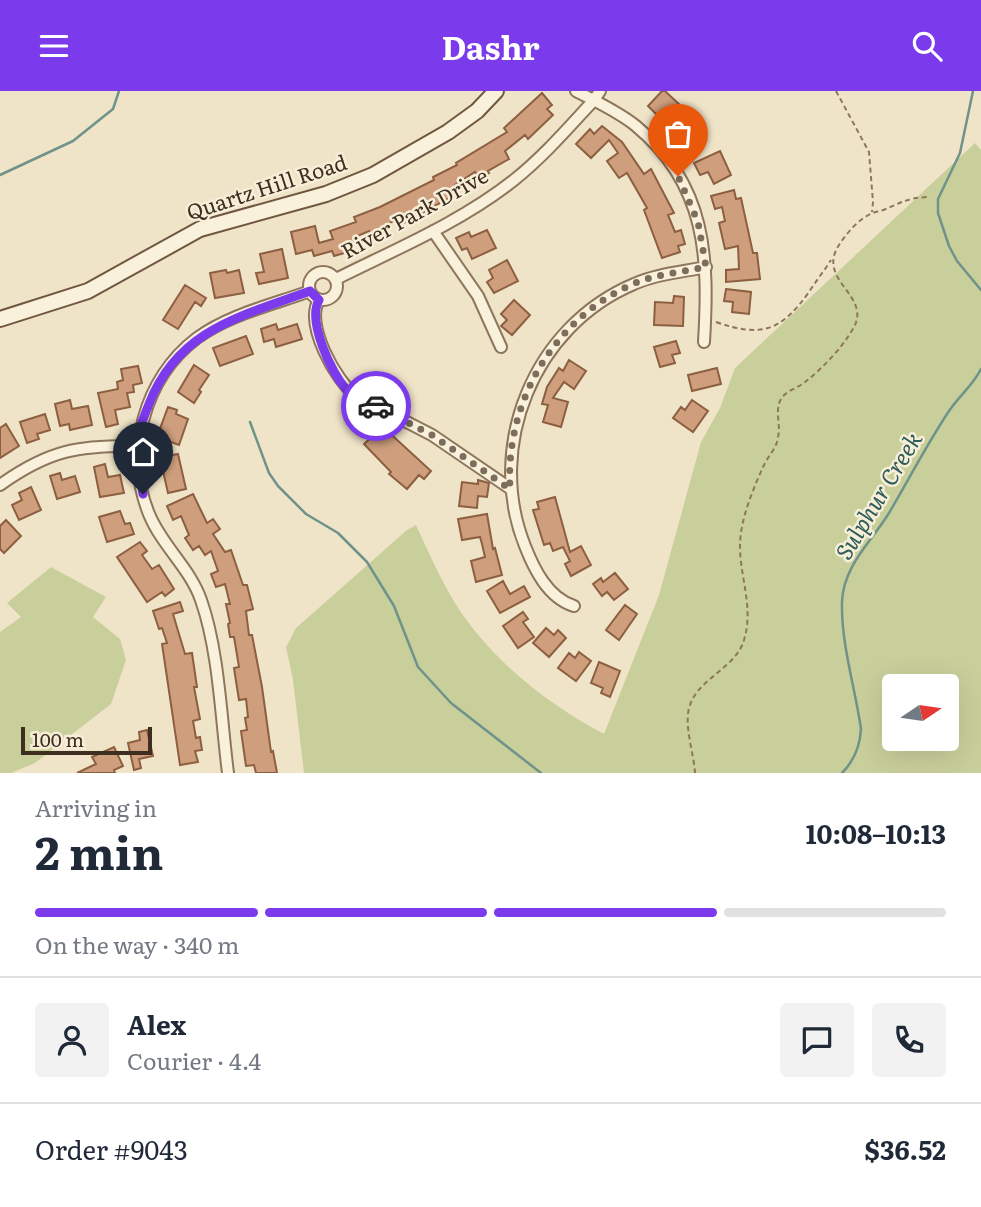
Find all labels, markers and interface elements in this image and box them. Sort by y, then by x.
text: Dashr [441,22,540,70]
icon: menu [35,27,73,65]
icon: search [908,27,946,65]
pin [648,104,708,176]
icon: bag [659,115,697,153]
street label: Quartz Hill Road [182,145,351,226]
street label: River Park Drive [335,159,493,265]
courier [341,371,411,441]
icon: car [357,387,395,425]
pin [113,422,173,494]
water label: Sulphur Creek [826,424,929,565]
icon: home [124,433,162,471]
north arrow [882,674,959,751]
map controls [882,674,959,751]
scale bar [21,724,152,756]
text: 100 m [32,725,84,753]
text: Arriving in [35,790,157,824]
text: 10:08–10:13 [806,813,946,852]
text: 2 min [35,816,164,884]
text: On the way · 340 m [35,927,239,961]
button: person [35,1003,109,1077]
button: chat [780,1003,854,1077]
button: phone [872,1003,946,1077]
text: Alex [127,1004,186,1043]
text: Courier · 4.4 [127,1043,261,1077]
text: Order #9043 [35,1129,188,1168]
text: $36.52 [864,1129,946,1168]

